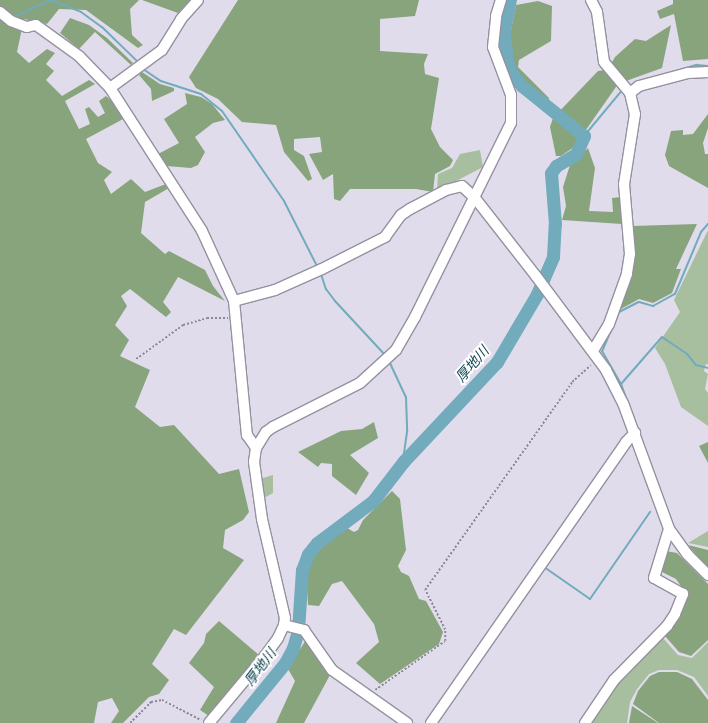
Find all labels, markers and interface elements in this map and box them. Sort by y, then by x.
water label: 厚地川 [452,343,492,385]
water label: 厚地川 [241,645,279,689]

